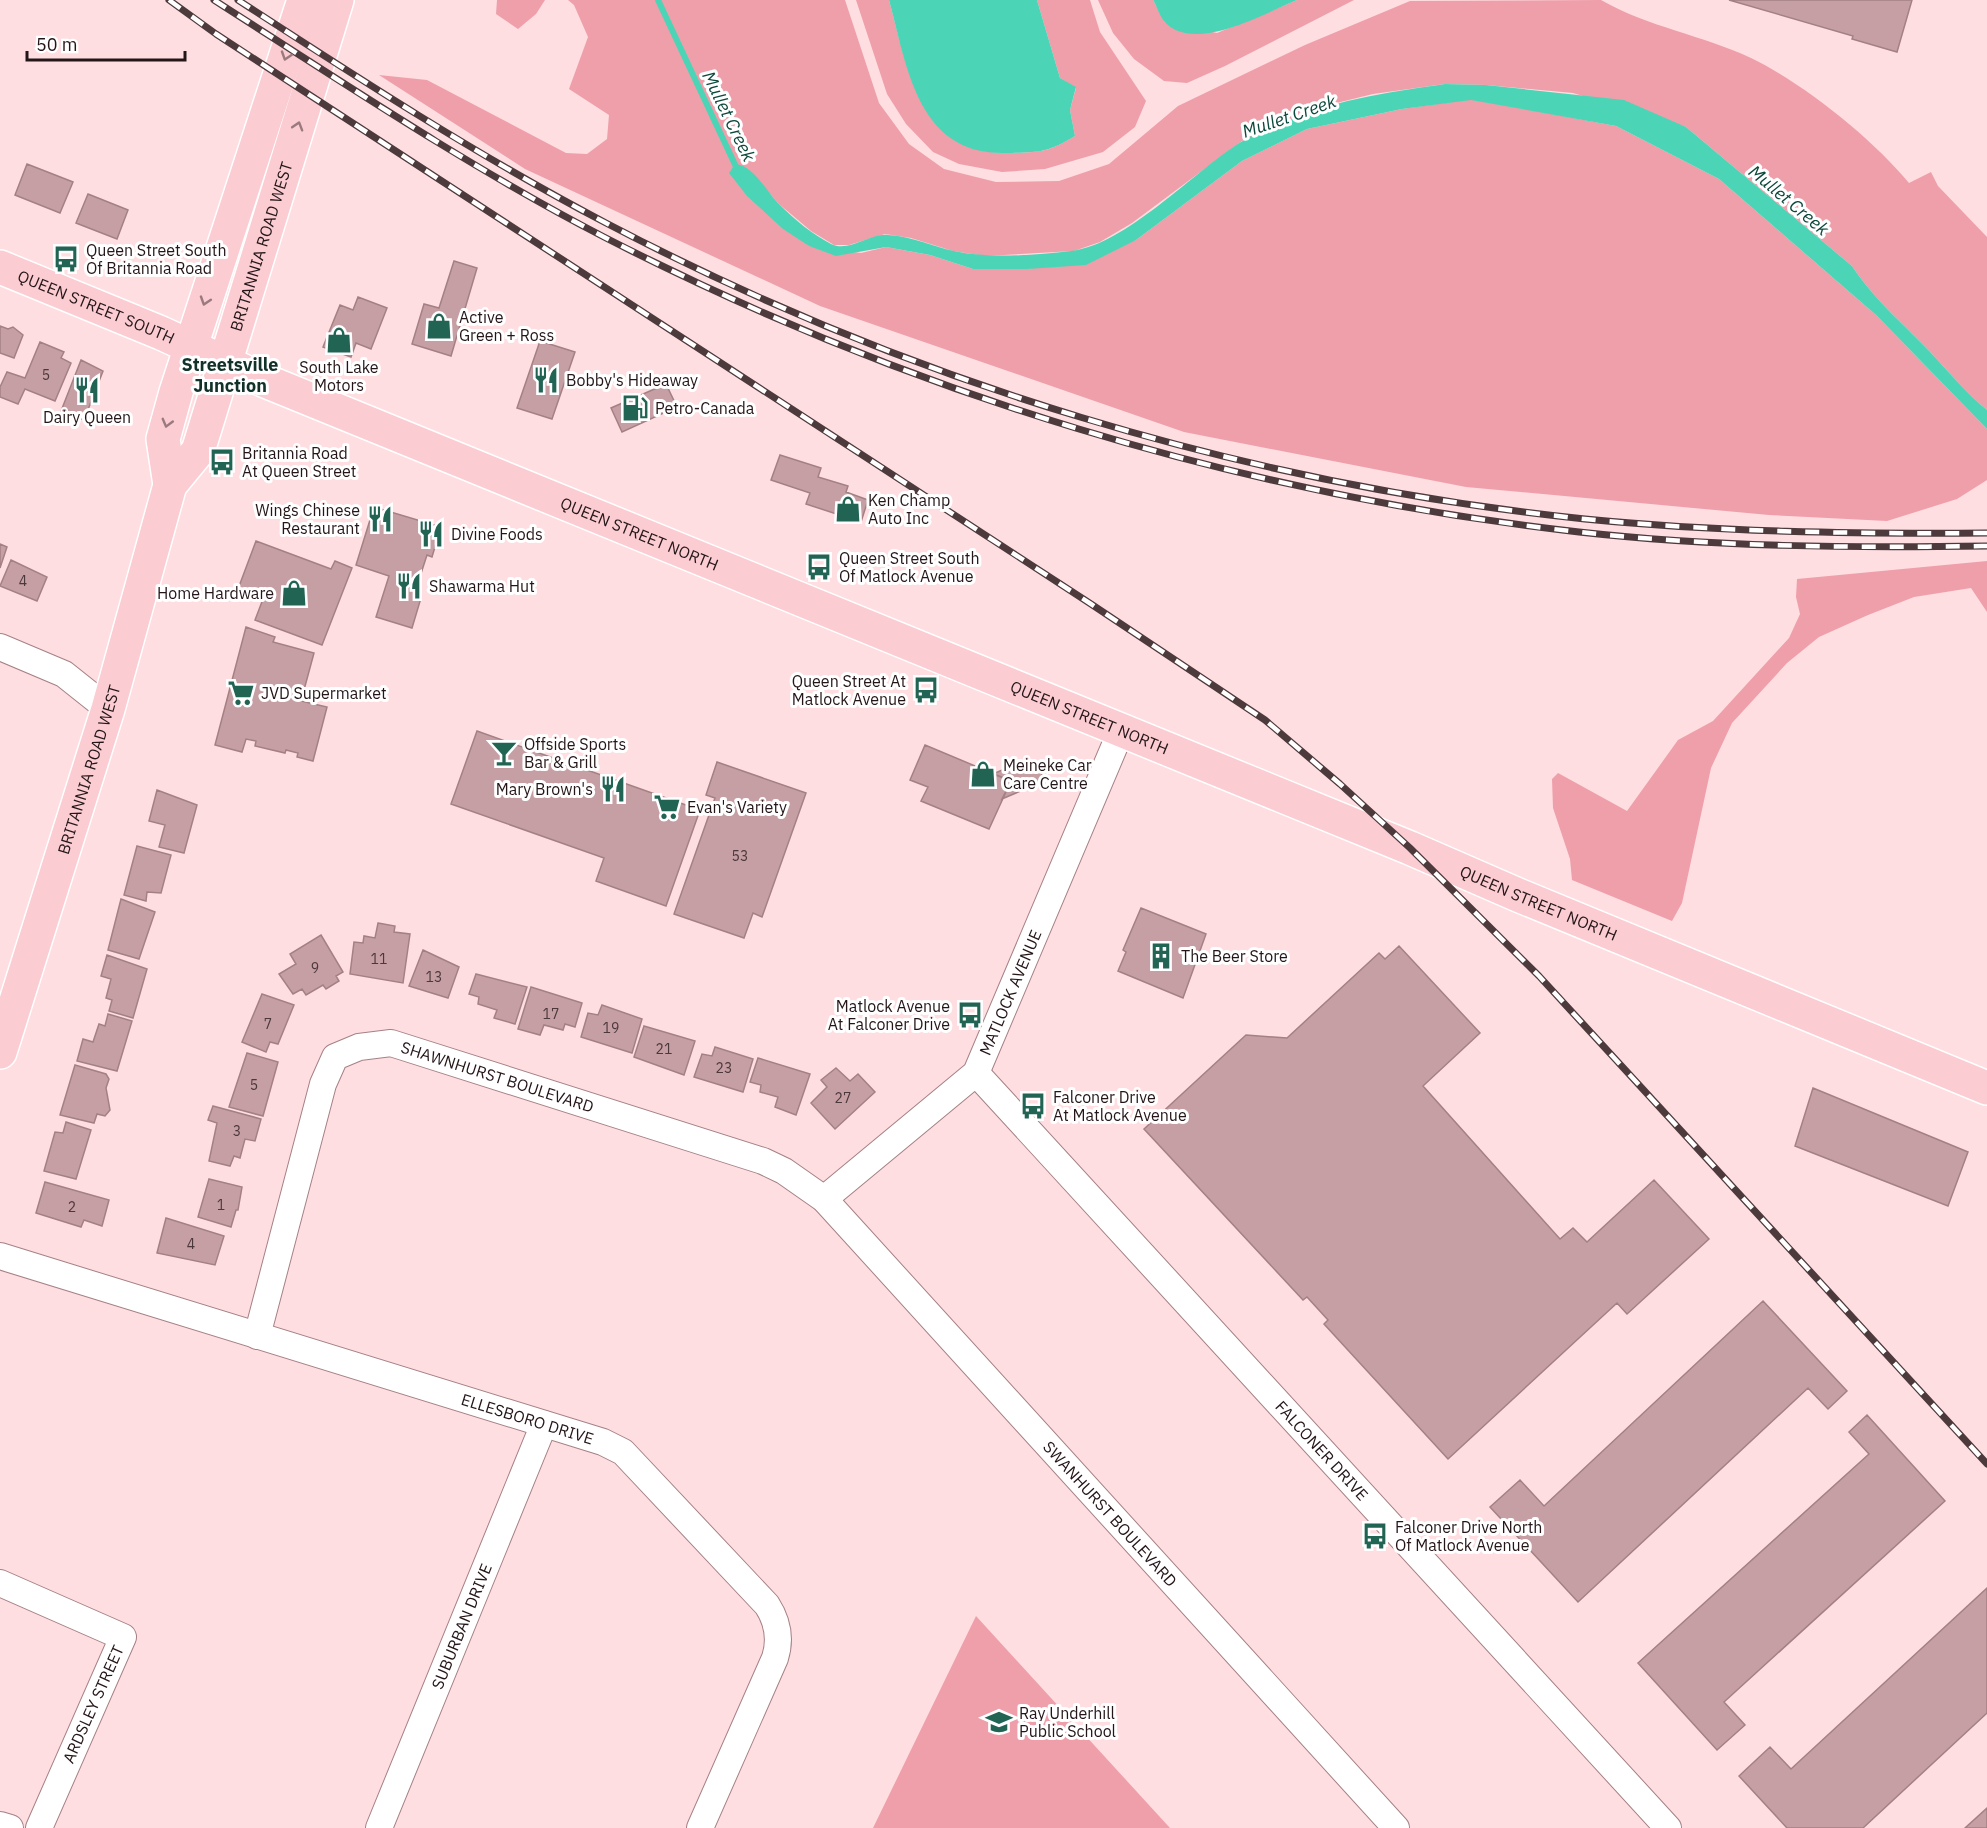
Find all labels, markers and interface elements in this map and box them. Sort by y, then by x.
scale bar [27,24,184,62]
text: 50 m [36,33,78,56]
one-way arrow [280,50,293,61]
water label: Mullet Creek [697,67,761,166]
water label: Mullet Creek [1239,89,1340,143]
one-way arrow [291,121,303,132]
street label: BRITANNIA ROAD WEST [225,159,297,334]
water label: Mullet Creek [1744,160,1834,241]
place label: Queen Street South Of Britannia Road [86,240,227,278]
bus stop icon: Queen Street South Of Britannia Road [51,244,81,274]
street label: QUEEN STREET SOUTH [15,265,178,348]
one-way arrow [200,295,213,306]
place label: Active Green + Ross [459,307,554,345]
shop icon: Active Green + Ross [424,311,454,341]
shop icon: South Lake Motors [324,325,354,355]
district label: Streetsville Junction [182,353,278,397]
place label: South Lake Motors [299,357,379,395]
restaurant icon: Bobby's Hideaway [531,365,561,395]
house number: 5 [42,366,50,384]
place label: Bobby's Hideaway [566,370,698,390]
restaurant icon: Dairy Queen [72,375,102,405]
fuel station icon: Petro-Canada [620,393,650,423]
place label: Petro-Canada [655,398,755,418]
place label: Dairy Queen [43,407,131,427]
one-way arrow [162,418,175,428]
place label: Britannia Road At Queen Street [242,443,356,481]
bus stop icon: Britannia Road At Queen Street [207,447,237,477]
place label: Ken Champ Auto Inc [868,490,950,528]
street label: QUEEN STREET NORTH [558,492,722,575]
shop icon: Ken Champ Auto Inc [833,494,863,524]
place label: Wings Chinese Restaurant [255,500,360,538]
restaurant icon: Wings Chinese Restaurant [365,504,395,534]
restaurant icon: Divine Foods [416,519,446,549]
place label: Divine Foods [451,524,543,544]
place label: Queen Street South Of Matlock Avenue [839,548,980,586]
bus stop icon: Queen Street South Of Matlock Avenue [804,552,834,582]
restaurant icon: Shawarma Hut [394,571,424,601]
house number: 4 [19,572,27,590]
place label: Shawarma Hut [429,576,535,596]
shop icon: Home Hardware [279,578,309,608]
place label: Home Hardware [157,583,274,603]
place label: Queen Street At Matlock Avenue [792,671,906,709]
bus stop icon: Queen Street At Matlock Avenue [911,675,941,705]
street label: QUEEN STREET NORTH [1008,676,1172,758]
supermarket icon: JVD Supermarket [226,678,256,708]
street label: BRITANNIA ROAD WEST [53,683,124,857]
place label: JVD Supermarket [261,683,387,703]
place label: Offside Sports Bar & Grill [524,734,626,772]
bar icon: Offside Sports Bar & Grill [489,738,519,768]
place label: Meineke Car Care Centre [1003,755,1092,793]
shop icon: Meineke Car Care Centre [968,759,998,789]
restaurant icon: Mary Brown's [598,774,628,804]
place label: Mary Brown's [496,779,593,799]
supermarket icon: Evan's Variety [652,792,682,822]
place label: Evan's Variety [687,797,787,817]
house number: 53 [732,847,748,865]
street label: QUEEN STREET NORTH [1457,861,1620,945]
street label: MATLOCK AVENUE [975,927,1046,1058]
building icon: The Beer Store [1146,941,1176,971]
place label: The Beer Store [1181,946,1288,966]
house number: 11 [371,950,387,968]
house number: 9 [311,959,319,977]
house number: 13 [426,968,442,986]
place label: Matlock Avenue At Falconer Drive [828,996,950,1034]
bus stop icon: Matlock Avenue At Falconer Drive [955,1000,985,1030]
house number: 17 [543,1005,559,1023]
house number: 7 [264,1015,272,1033]
house number: 19 [603,1019,619,1037]
street label: SHAWNHURST BOULEVARD [399,1037,596,1117]
house number: 21 [656,1040,672,1058]
house number: 23 [716,1059,732,1077]
house number: 5 [250,1076,258,1094]
place label: Falconer Drive At Matlock Avenue [1053,1087,1187,1125]
house number: 27 [835,1089,851,1107]
bus stop icon: Falconer Drive At Matlock Avenue [1018,1091,1048,1121]
house number: 3 [233,1122,241,1140]
house number: 1 [217,1196,225,1214]
house number: 2 [68,1198,76,1216]
house number: 4 [187,1235,195,1253]
street label: ELLESBORO DRIVE [459,1389,596,1449]
street label: FALCONER DRIVE [1271,1396,1373,1504]
street label: SWANHURST BOULEVARD [1039,1437,1181,1591]
place label: Falconer Drive North Of Matlock Avenue [1395,1517,1542,1555]
bus stop icon: Falconer Drive North Of Matlock Avenue [1360,1521,1390,1551]
street label: SUBURBAN DRIVE [427,1560,496,1692]
street label: ARDSLEY STREET [58,1642,128,1766]
place label: Ray Underhill Public School [1019,1703,1116,1741]
school or university icon: Ray Underhill Public School [984,1707,1014,1737]

